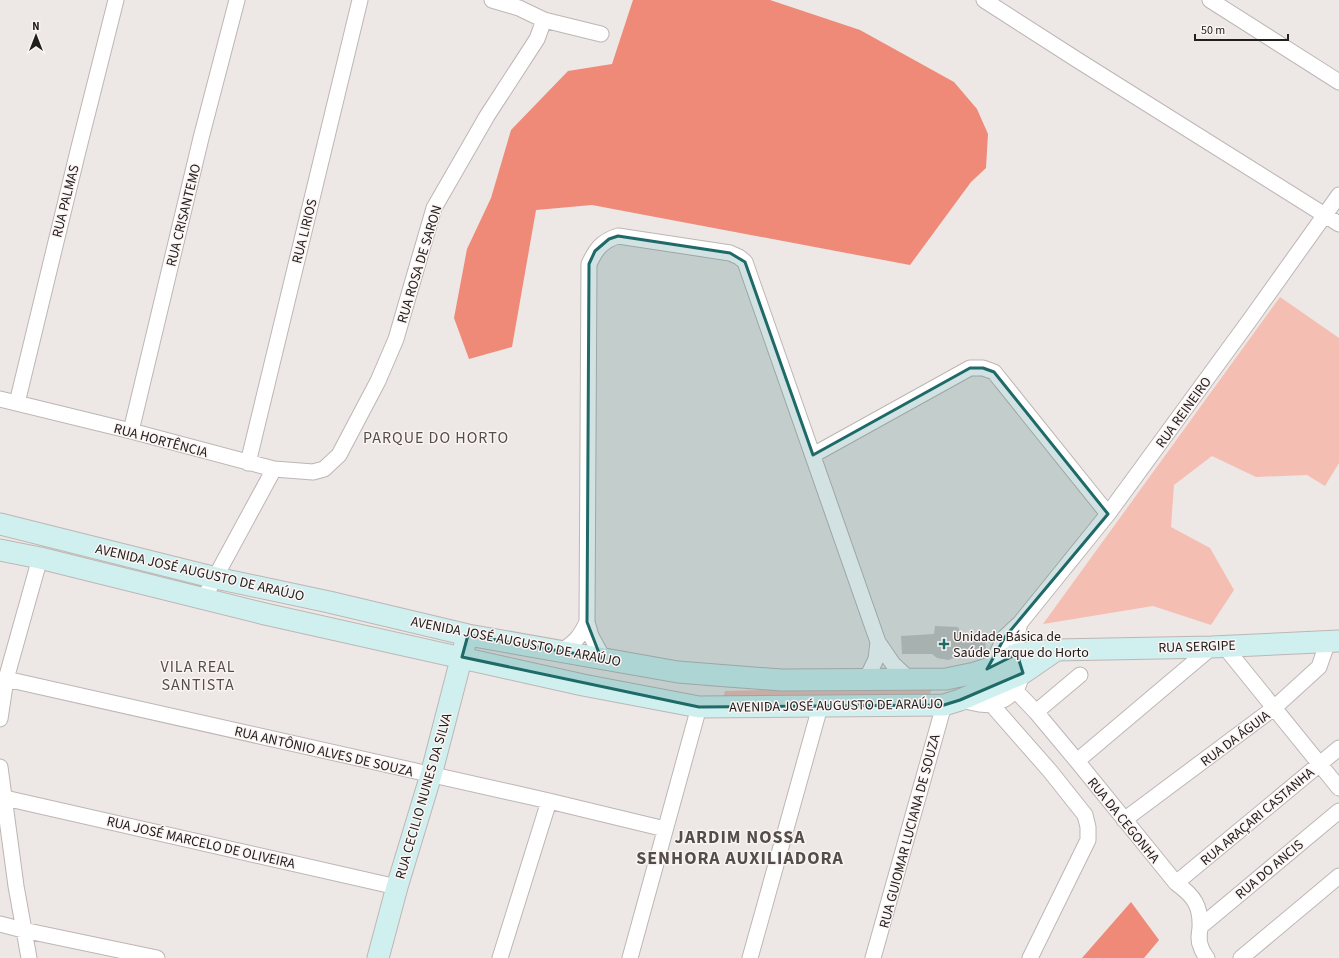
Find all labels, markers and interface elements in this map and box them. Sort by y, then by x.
north arrow [16,16,56,56]
scale bar [1195,16,1288,42]
text: N [32,19,40,34]
text: 50 m [1201,22,1225,39]
street label: RUA CRISANTEMO [162,162,206,269]
street label: RUA PALMAS [47,163,85,240]
street label: RUA LIRIOS [287,197,323,266]
street label: RUA ROSA DE SARON [392,203,447,326]
street label: RUA REINEIRO [1151,373,1216,452]
street label: RUA HORTÊNCIA [112,419,210,463]
district label: PARQUE DO HORTO [363,427,509,449]
street label: AVENIDA JOSÉ AUGUSTO DE ARAÚJO [93,539,306,607]
street label: AVENIDA JOSÉ AUGUSTO DE ARAÚJO [409,612,623,672]
place label: Unidade Básica de Saúde Parque do Horto [953,627,1089,663]
street label: RUA SERGIPE [1158,636,1236,658]
marker: Unidade Básica de Saúde Parque do Horto [938,638,950,650]
district label: VILA REAL SANTISTA [160,656,236,696]
street label: AVENIDA JOSÉ AUGUSTO DE ARAÚJO [729,694,943,718]
street label: RUA DA ÁGUIA [1197,706,1275,772]
street label: RUA CECILIO NUNES DA SILVA [391,710,457,882]
street label: RUA ANTÔNIO ALVES DE SOUZA [232,722,416,782]
street label: RUA GUIOMAR LUCIANA DE SOUZA [874,732,946,931]
street label: RUA ARAÇARI CASTANHA [1196,763,1319,870]
street label: RUA DA CEGONHA [1082,773,1164,868]
street label: RUA JOSÉ MARCELO DE OLIVEIRA [105,812,297,874]
district label: JARDIM NOSSA SENHORA AUXILIADORA [636,825,844,871]
street label: RUA DO ANCIS [1231,835,1308,904]

